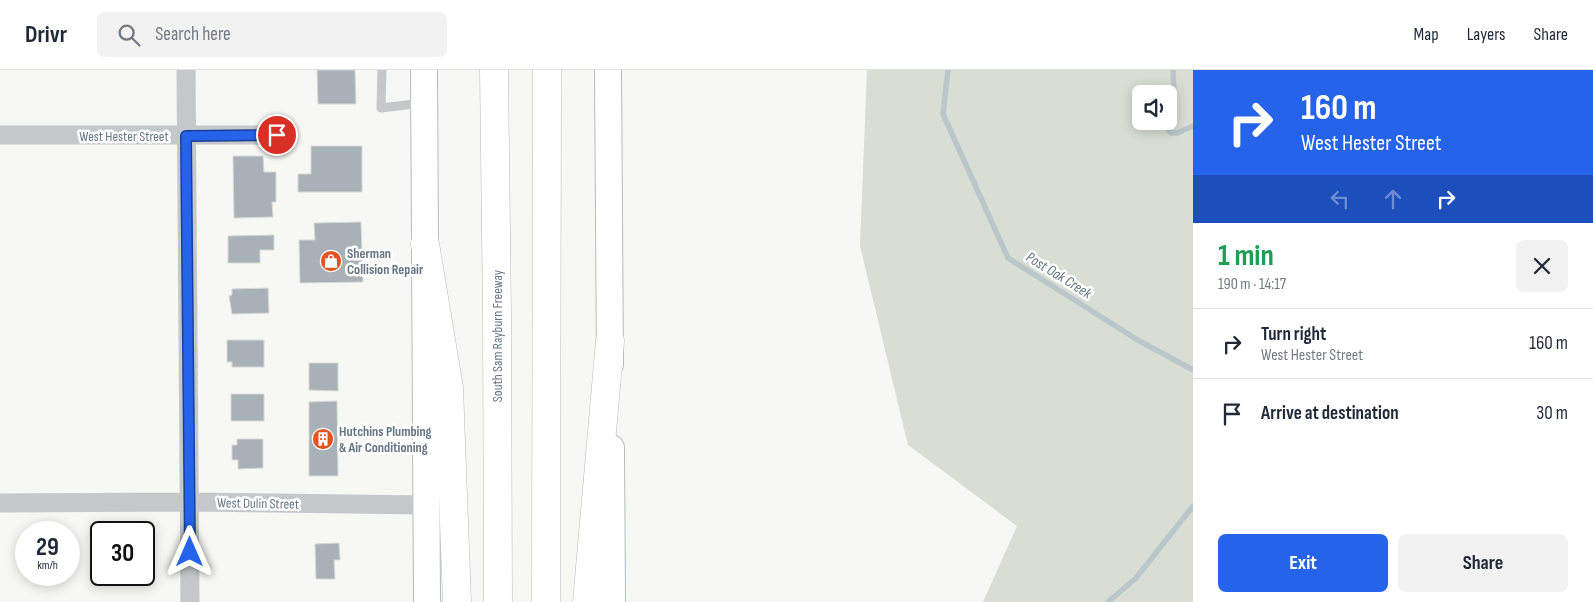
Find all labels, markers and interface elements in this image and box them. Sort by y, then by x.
search box [97,12,447,57]
text: Drivr [25,20,67,49]
icon: search [115,21,143,49]
text: Search here [155,23,231,46]
text: Map [1414,24,1439,45]
text: Layers [1467,24,1506,45]
text: Share [1534,24,1568,45]
map controls [1132,85,1177,130]
button: sound [1132,85,1177,130]
text: 160 m [1301,87,1377,130]
icon: right [1218,90,1283,155]
pin [256,114,298,156]
icon: arrive [263,121,291,149]
street label: West Hester Street [79,128,169,145]
text: West Hester Street [1301,130,1441,157]
icon: left [1326,185,1354,213]
icon: ahead [1379,185,1407,213]
icon: right [1432,185,1460,213]
text: 1 min [1218,238,1274,274]
button: close [1516,240,1568,292]
place label: Sherman Collision Repair [347,245,424,278]
water label: Post Oak Creek [1022,248,1096,303]
shop icon: Sherman Collision Repair [319,249,343,273]
street label: South Sam Rayburn Freeway [489,269,506,402]
text: 190 m · 14:17 [1218,275,1286,294]
text: Turn right [1261,323,1326,346]
icon: right [1218,330,1246,358]
text: 160 m [1529,332,1568,355]
text: West Hester Street [1261,346,1363,365]
icon: arrive [1218,400,1246,428]
text: Arrive at destination [1261,402,1399,425]
text: 30 m [1536,402,1568,425]
place label: Hutchins Plumbing & Air Conditioning [339,423,432,456]
building icon: Hutchins Plumbing & Air Conditioning [311,427,335,451]
street label: West Dulin Street [217,494,299,513]
speed limit sign: 30 [90,521,155,586]
position arrow [163,525,215,577]
text: 29 [36,532,59,563]
button: Exit [1218,534,1388,592]
button: Share [1398,534,1568,592]
text: km/h [37,558,58,573]

